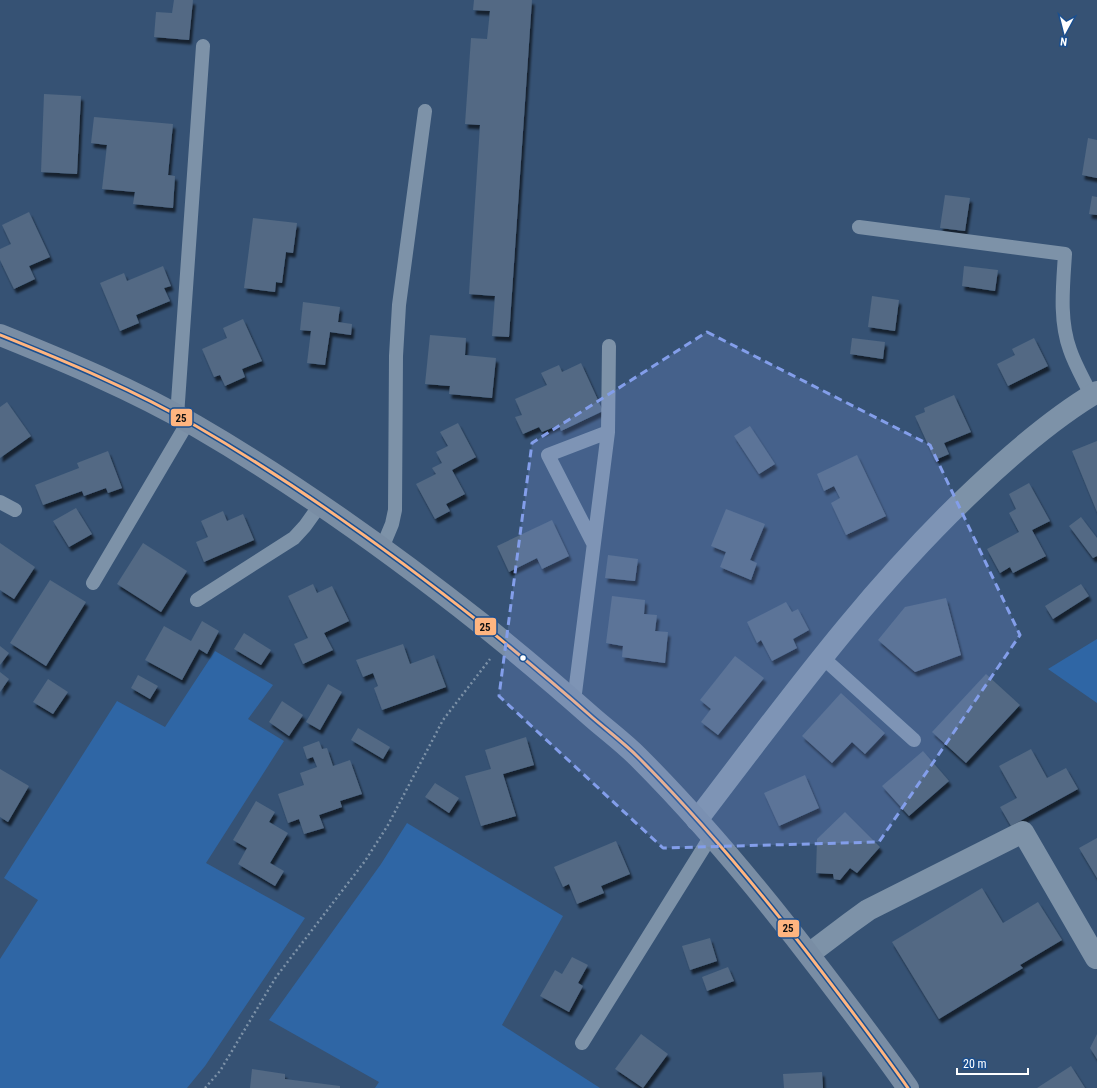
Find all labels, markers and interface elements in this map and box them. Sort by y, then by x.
north arrow [1045,12,1085,52]
text: N [1059,35,1068,48]
line badge: 25 [170,408,193,427]
text: 25 [175,412,187,425]
line badge: 25 [474,617,497,636]
text: 25 [479,621,491,634]
unlabelled marker [518,653,528,663]
line badge: 25 [777,919,800,938]
text: 25 [782,922,794,935]
scale bar [957,1050,1028,1076]
text: 20 m [963,1057,987,1071]

